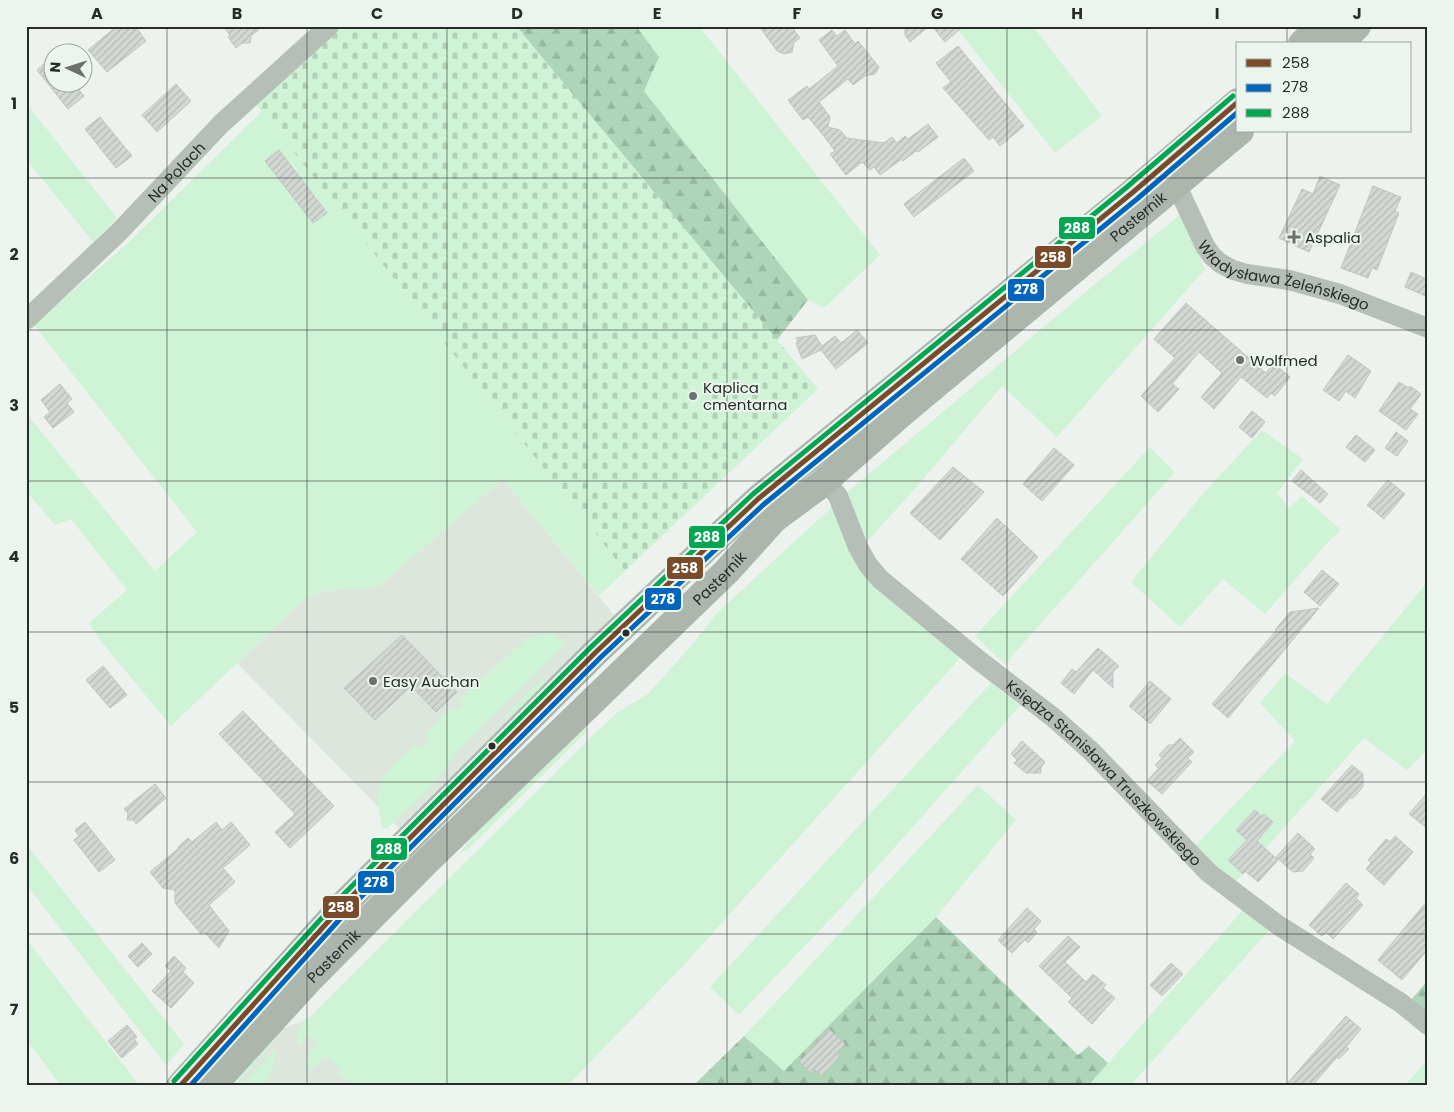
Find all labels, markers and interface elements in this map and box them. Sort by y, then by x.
text: A [91,2,103,25]
text: B [232,2,242,25]
text: C [371,2,383,25]
text: D [511,2,523,25]
text: E [653,2,661,25]
text: F [793,2,802,25]
text: G [931,2,943,25]
text: H [1071,2,1083,25]
text: I [1215,2,1219,25]
text: J [1352,2,1362,25]
north arrow [42,42,92,92]
legend [1236,42,1412,132]
text: 258 [1282,52,1310,73]
text: N [45,61,65,73]
text: 278 [1282,76,1308,97]
text: 1 [11,92,17,115]
text: 288 [1282,102,1310,123]
street label: Na Polach [142,137,210,206]
street label: Pasternik [1105,186,1171,246]
line badge: 288 [1058,216,1096,240]
text: 288 [1064,218,1090,238]
place label: Aspalia [1305,227,1361,248]
marker: Aspalia [1287,230,1301,244]
street label: Władysława Żeleńskiego [1193,236,1373,315]
text: 2 [9,243,19,266]
line badge: 258 [1034,245,1072,269]
text: 258 [1040,247,1066,267]
line badge: 278 [1007,278,1045,302]
text: 278 [1014,279,1038,299]
place label: Wolfmed [1250,350,1318,371]
marker: Wolfmed [1234,354,1246,366]
place label: Kaplica cmentarna [703,377,787,415]
marker: Kaplica cmentarna [687,390,699,402]
text: 3 [9,394,19,417]
line badge: 288 [688,525,726,549]
text: 288 [694,527,720,547]
text: 4 [9,545,20,568]
street label: Pasternik [688,546,751,610]
line badge: 258 [666,556,704,580]
text: 258 [672,558,698,578]
line badge: 278 [644,587,682,611]
text: 278 [651,589,675,609]
unlabelled marker [621,628,631,638]
place label: Easy Auchan [383,671,479,692]
marker: Easy Auchan [367,675,379,687]
street label: Księdza Stanisława Truszkowskiego [1002,675,1207,870]
text: 5 [9,696,19,719]
unlabelled marker [487,741,497,751]
line badge: 288 [370,837,408,861]
text: 288 [376,839,402,859]
text: 6 [9,847,19,870]
line badge: 278 [357,870,395,894]
text: 278 [364,872,388,892]
line badge: 258 [322,895,360,919]
text: 258 [328,897,354,917]
street label: Pasternik [302,924,365,987]
text: 7 [10,998,19,1021]

